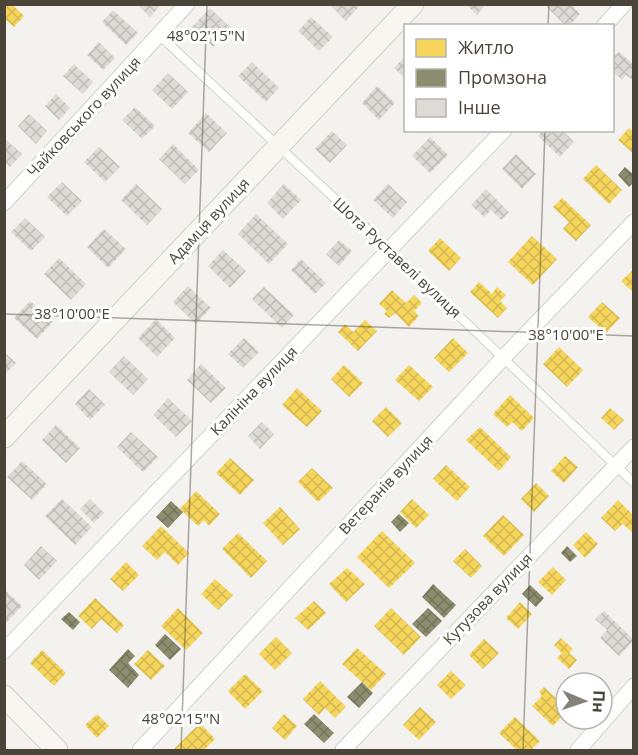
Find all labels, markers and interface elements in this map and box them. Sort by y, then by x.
legend [404,24,614,132]
text: 48°02'15"N [167,25,245,45]
text: Житло [458,35,514,59]
street label: Чайковського вулиця [22,52,144,181]
text: Промзона [458,65,547,89]
text: Інше [458,95,501,119]
street label: Адамця вулиця [163,173,253,268]
street label: Шота Руставелі вулиця [329,193,466,322]
text: 38°10'00"E [34,303,110,323]
text: 38°10'00"E [528,324,604,344]
street label: Калініна вулиця [206,341,301,439]
street label: Ветеранів вулиця [334,430,437,538]
street label: Кутузова вулиця [438,548,536,649]
north arrow [554,671,614,731]
text: Пн [588,690,610,713]
text: 48°02'15"N [142,708,220,728]

